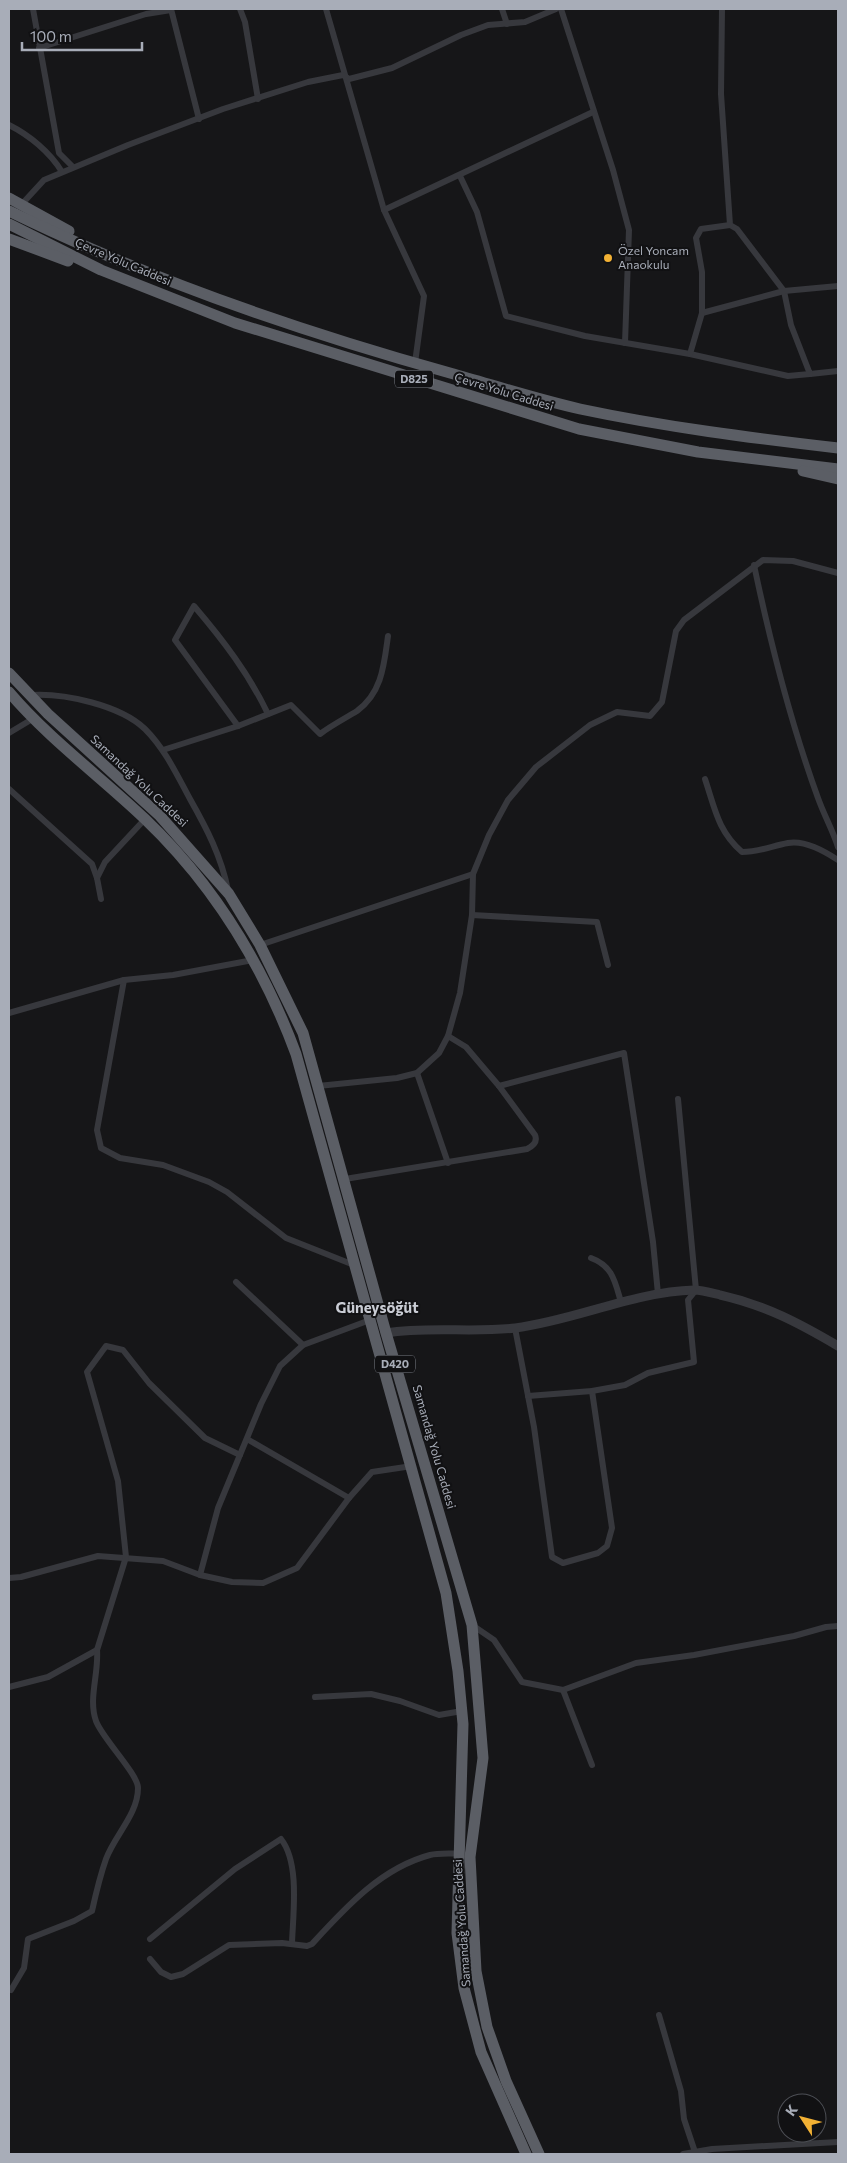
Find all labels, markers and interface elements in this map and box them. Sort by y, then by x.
scale bar [22,20,142,52]
text: 100 m [30,27,72,45]
street label: Çevre Yolu Caddesi [73,235,174,288]
place label: Özel Yoncam Anaokulu [618,243,689,271]
marker: Özel Yoncam Anaokulu [602,252,614,264]
street label: Çevre Yolu Caddesi [453,369,556,413]
road number: D825 [395,370,433,388]
street label: Samandağ Yolu Caddesi [88,731,191,829]
district label: Güneysöğüt [336,1298,418,1316]
road number: D420 [375,1356,415,1372]
street label: Samandağ Yolu Caddesi [411,1383,459,1510]
street label: Samandağ Yolu Caddesi [450,1859,472,1987]
north arrow [777,2093,827,2143]
text: K [781,2101,801,2119]

